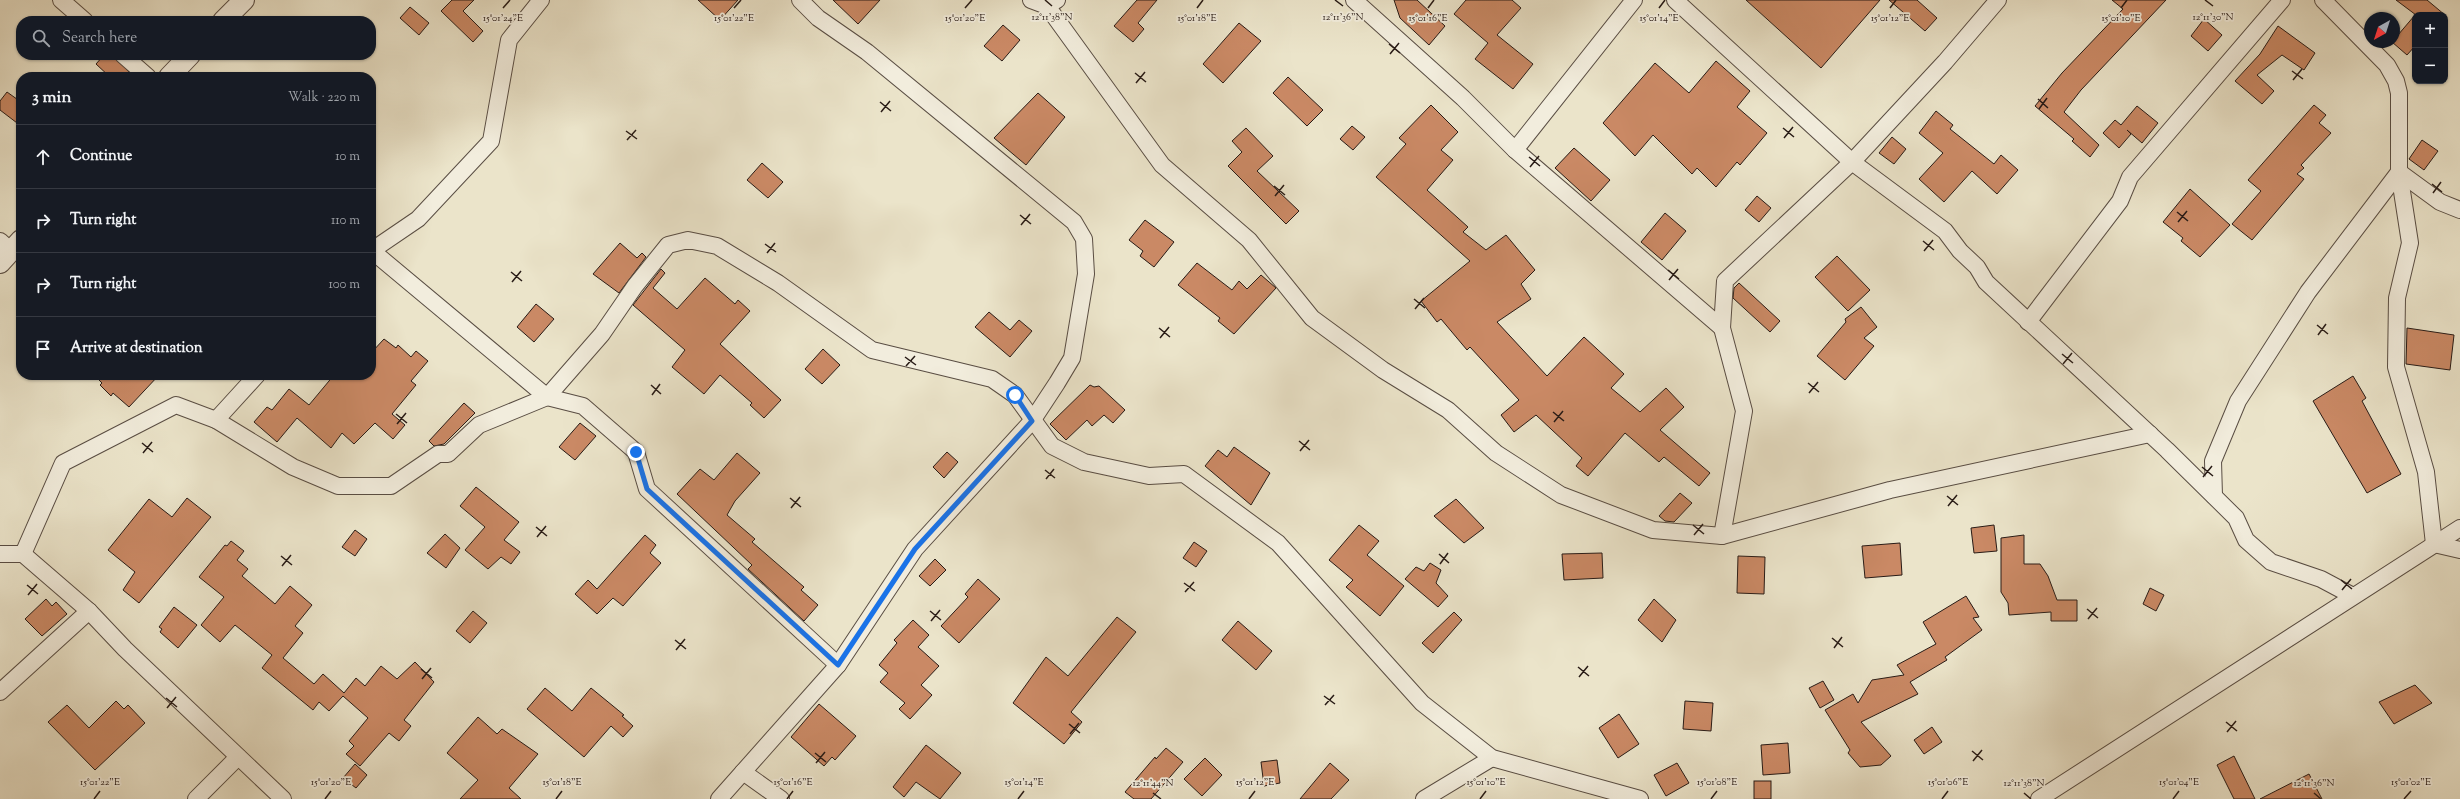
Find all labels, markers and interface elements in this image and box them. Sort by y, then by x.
text: 12°11'38"N [1031,10,1073,25]
text: 12°11'36"N [1322,10,1364,25]
text: 12°11'30"N [2192,10,2234,25]
text: 15°01'24"E [483,11,523,26]
text: 15°01'22"E [714,11,754,26]
text: 15°01'20"E [945,11,985,26]
text: 15°01'18"E [1177,11,1217,26]
text: 15°01'16"E [1408,11,1448,26]
text: 15°01'14"E [1639,11,1679,26]
text: 15°01'12"E [1871,11,1909,26]
text: 15°01'10"E [2101,11,2141,26]
north arrow [2364,12,2400,48]
map controls [2412,12,2448,84]
button: + [2412,12,2448,48]
search box [16,16,376,60]
icon: search [30,27,52,49]
text: Search here [62,28,137,49]
button: − [2412,48,2448,84]
text: 3 min [32,86,71,110]
text: Walk · 220 m [288,89,360,107]
icon: ahead [32,146,54,168]
text: Continue [70,146,132,167]
text: 10 m [335,148,360,166]
icon: right [32,210,54,232]
text: Turn right [70,210,136,231]
text: 110 m [331,212,360,230]
icon: right [32,274,54,296]
text: Turn right [70,274,136,295]
text: 100 m [328,276,360,294]
icon: arrive [32,338,54,360]
text: Arrive at destination [70,338,203,359]
route start [1006,386,1024,404]
route end [627,443,645,461]
text: 15°01'22"E [80,775,120,790]
text: 15°01'20"E [311,775,351,790]
text: 15°01'18"E [542,775,582,790]
text: 15°01'16"E [773,775,813,790]
text: 15°01'14"E [1004,775,1044,790]
text: 15°01'12"E [1236,775,1274,790]
text: 15°01'10"E [1466,775,1506,790]
text: 15°01'08"E [1697,775,1737,790]
text: 15°01'06"E [1928,775,1968,790]
text: 15°01'04"E [2159,775,2199,790]
text: 15°01'02"E [2391,775,2431,790]
text: 12°11'44"N [1132,776,1174,791]
text: 12°11'38"N [2003,776,2045,791]
text: 12°11'36"N [2293,776,2335,791]

